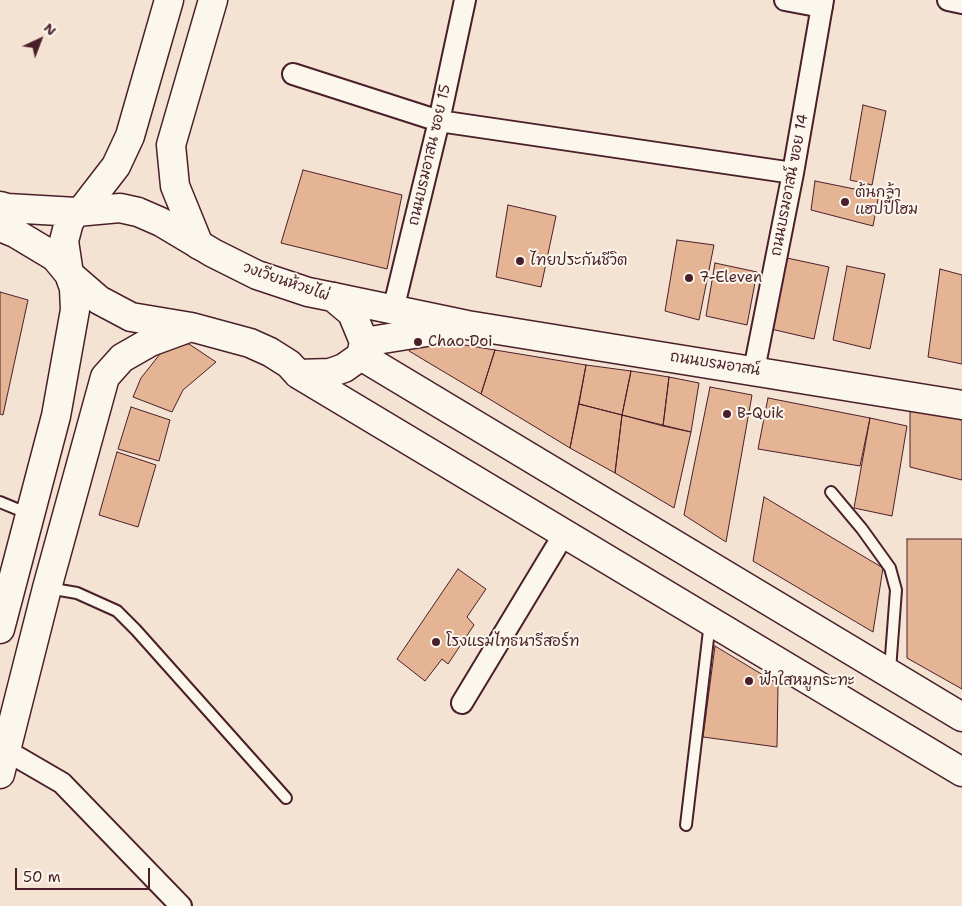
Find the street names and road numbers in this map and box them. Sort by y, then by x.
street label: ถนนบรมอาสน ซอย 15 [405,83,455,227]
street label: ถนนบรมอาสน์ ฃอย 14 [767,112,813,258]
street label: วงเวียนห้วยไผ่ [240,259,332,305]
street label: ถนนบรมอาสน์ [669,348,761,380]

